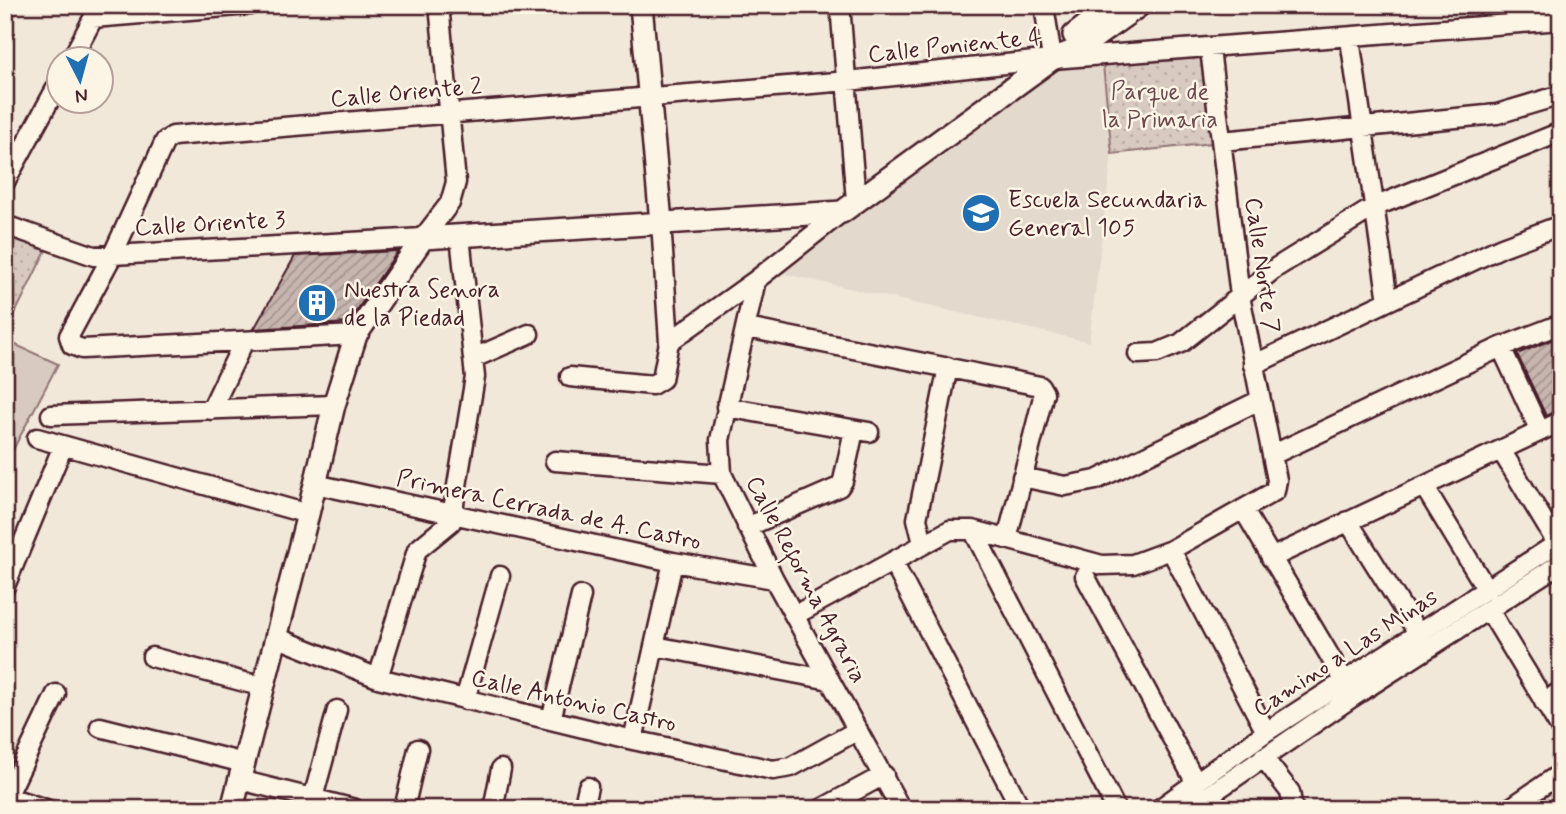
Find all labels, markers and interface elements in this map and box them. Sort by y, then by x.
street label: Calle Poniente 4 [867,22,1044,71]
north arrow [46,46,116,116]
street label: Calle Oriente 2 [329,71,483,116]
park label: Parque de la Primaria [1102,77,1218,136]
text: N [74,82,89,109]
place label: Escuela Secundaria General 105 [1008,185,1208,244]
school or university icon: Escuela Secundaria General 105 [960,192,1002,234]
street label: Calle Norte 7 [1237,195,1286,335]
street label: Calle Oriente 3 [134,205,287,244]
place label: Nuestra Senora de la Piedad [344,275,500,334]
building icon: Nuestra Senora de la Piedad [296,282,338,324]
street label: Primera Cerrada de A. Castro [394,463,704,558]
street label: Calle Reforma Agraria [736,471,873,690]
street label: Camino a Las Minas [1247,582,1444,725]
street label: Calle Antonio Castro [468,663,679,740]

